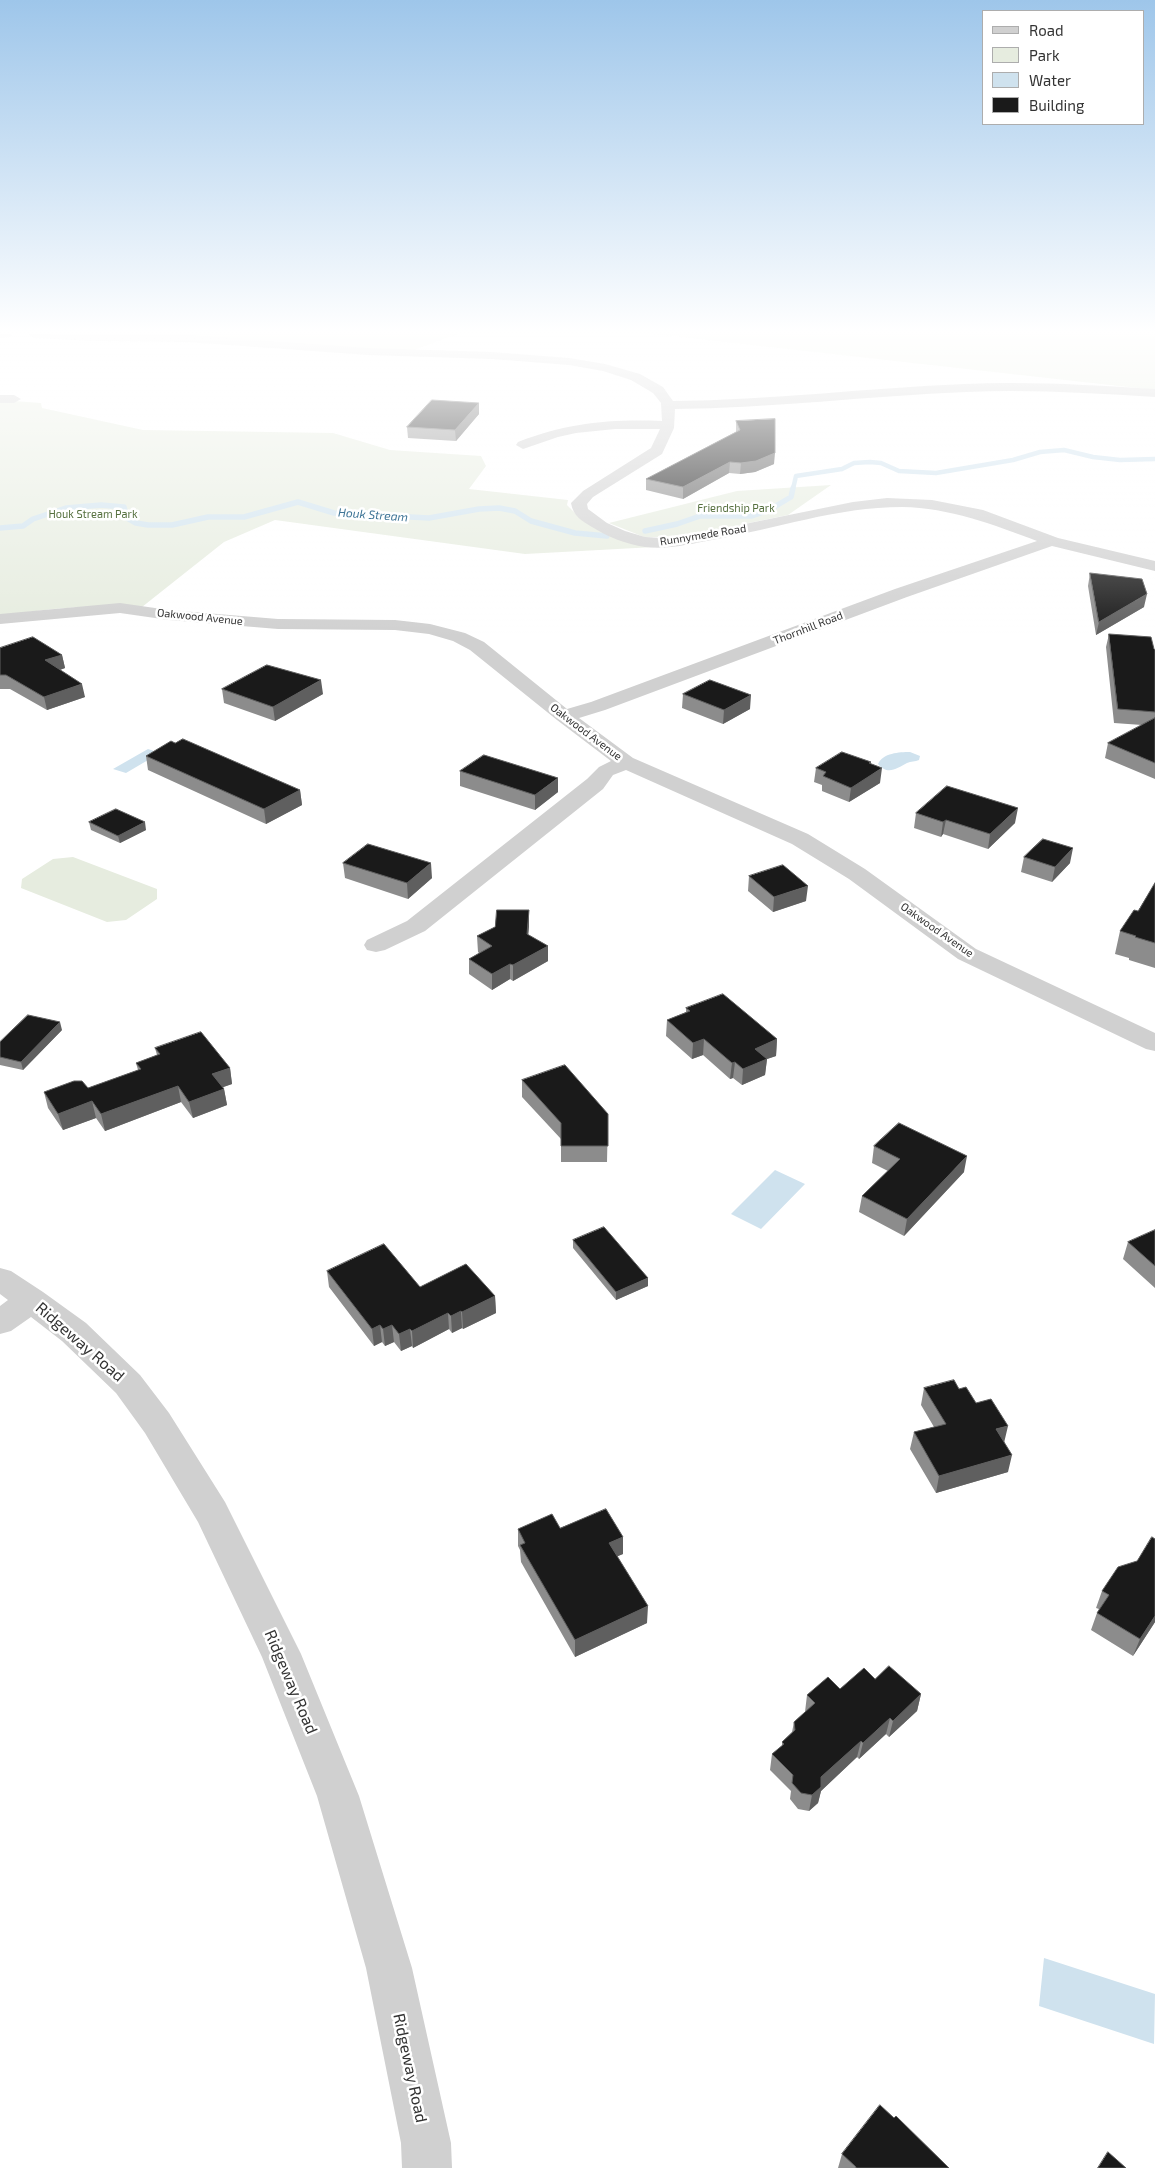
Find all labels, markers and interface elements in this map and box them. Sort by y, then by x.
legend [982,10,1145,125]
text: Road [1029,21,1064,39]
text: Park [1029,46,1060,64]
text: Water [1029,71,1071,89]
text: Building [1029,96,1084,114]
park label: Friendship Park [697,501,775,515]
water label: Houk Stream [338,505,408,525]
park label: Houk Stream Park [48,507,138,521]
street label: Runnymede Road [659,522,747,548]
street label: Oakwood Avenue [156,606,244,628]
street label: Thornhill Road [771,609,845,647]
street label: Oakwood Avenue [548,701,624,763]
street label: Oakwood Avenue [898,900,976,960]
street label: Ridgeway Road [32,1298,128,1386]
street label: Ridgeway Road [260,1627,322,1737]
street label: Ridgeway Road [389,2012,431,2124]

